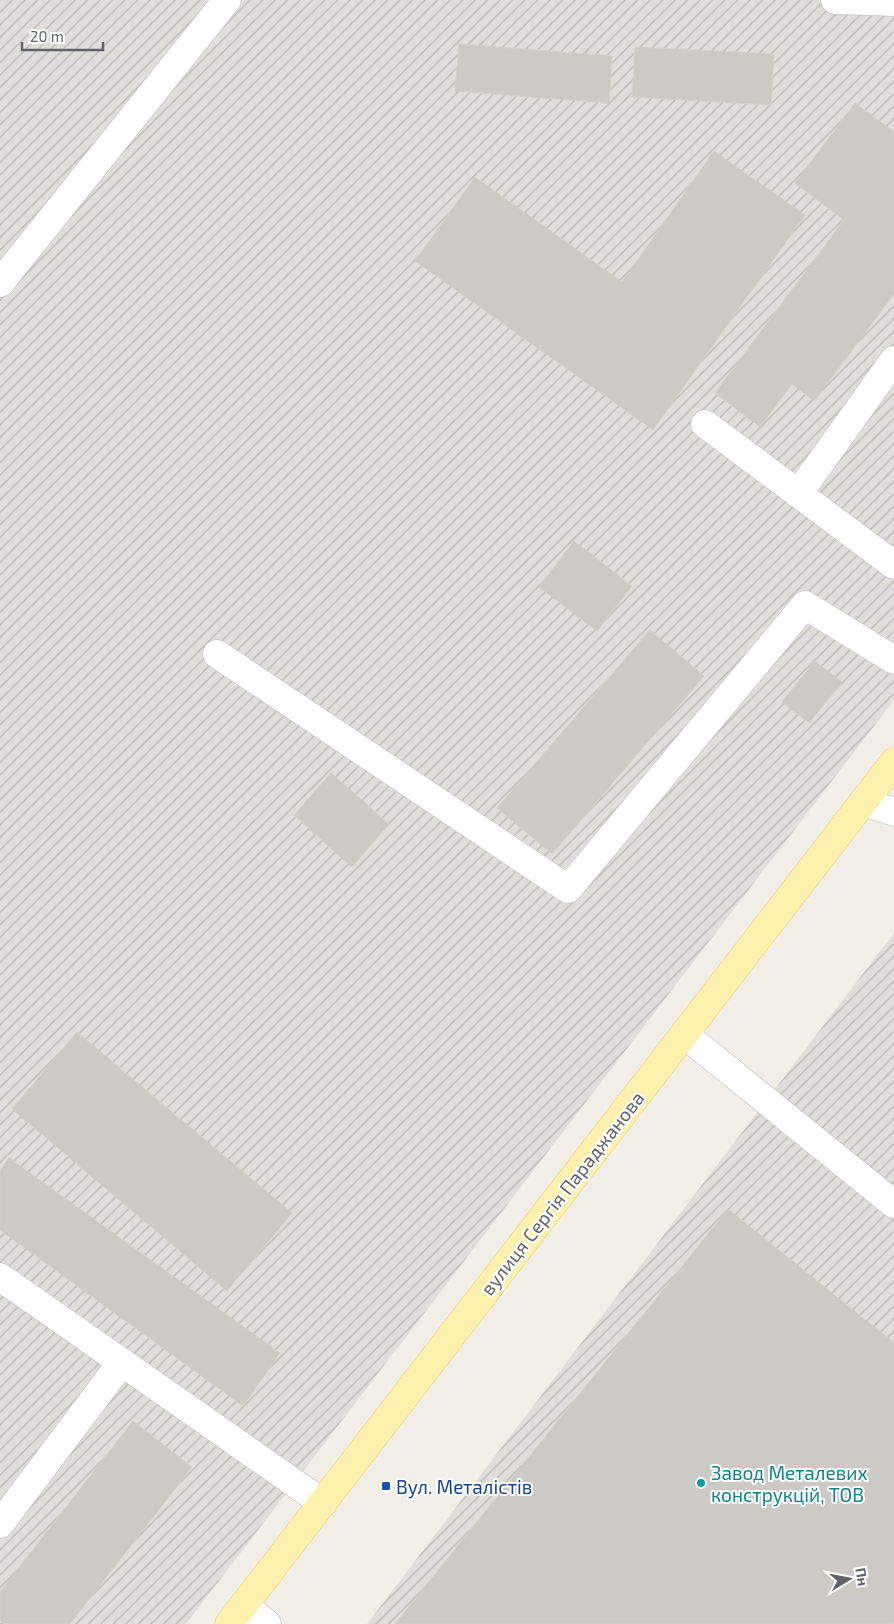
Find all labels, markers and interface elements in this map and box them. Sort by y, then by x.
scale bar [22,20,104,52]
text: 20 m [30,27,64,45]
street label: вулиця Сергія Параджанова [475,1087,649,1300]
place label: Завод Металевих конструкцій, ТОВ [711,1461,868,1507]
place label: Вул. Металістів [396,1475,532,1499]
marker: Завод Металевих конструкцій, ТОВ [695,1477,707,1489]
marker: Вул. Металістів [380,1480,392,1492]
north arrow [824,1554,874,1604]
text: Пн [852,1566,872,1587]

